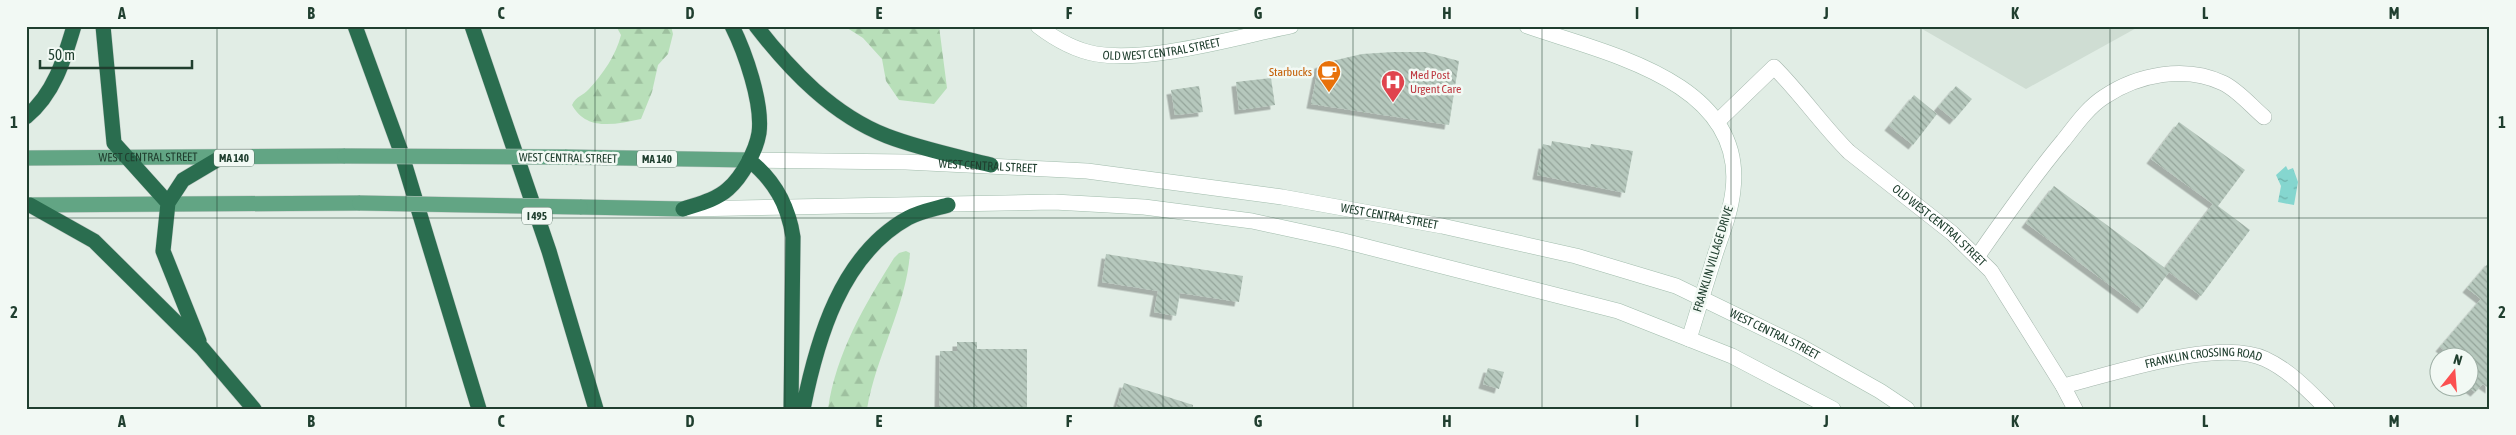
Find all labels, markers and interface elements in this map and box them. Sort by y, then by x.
text: A [117,4,126,22]
text: B [307,4,315,22]
text: C [497,4,505,22]
text: D [686,4,695,22]
text: E [876,4,883,22]
text: F [1066,4,1073,22]
text: G [1254,4,1263,22]
text: H [1442,4,1452,22]
text: I [1635,4,1639,22]
text: J [1822,4,1829,22]
text: K [2011,4,2019,22]
text: L [2202,4,2209,22]
text: M [2389,4,2399,22]
street label: OLD WEST CENTRAL STREET [1102,35,1222,63]
scale bar [40,38,192,70]
text: 50 m [48,46,75,63]
cafe icon: Starbucks [1316,59,1342,93]
place label: Starbucks [1269,65,1312,79]
place label: Med Post Urgent Care [1410,68,1462,96]
hospital icon: Med Post Urgent Care [1380,69,1406,103]
text: 1 [10,113,18,131]
text: 1 [2498,113,2506,131]
street label: WEST CENTRAL STREET [99,150,198,165]
road number: MA 140 [214,150,254,167]
street label: WEST CENTRAL STREET [519,150,618,166]
road number: MA 140 [637,150,677,168]
street label: WEST CENTRAL STREET [938,157,1038,176]
street label: OLD WEST CENTRAL STREET [1889,182,1989,270]
street label: WEST CENTRAL STREET [1339,201,1440,232]
street label: FRANKLIN VILLAGE DRIVE [1690,204,1736,314]
road number: I 495 [522,208,552,225]
text: 2 [10,303,18,321]
text: 2 [2498,303,2506,321]
street label: WEST CENTRAL STREET [1727,306,1823,363]
street label: FRANKLIN CROSSING ROAD [2143,345,2264,371]
north arrow [2428,348,2478,398]
text: N [2452,351,2464,368]
text: A [117,412,126,430]
text: B [307,412,315,430]
text: C [497,412,505,430]
text: D [686,412,695,430]
text: E [876,412,883,430]
text: F [1066,412,1073,430]
text: G [1254,412,1263,430]
text: H [1442,412,1452,430]
text: I [1635,412,1639,430]
text: J [1822,412,1829,430]
text: K [2011,412,2019,430]
text: L [2202,412,2209,430]
text: M [2389,412,2399,430]

